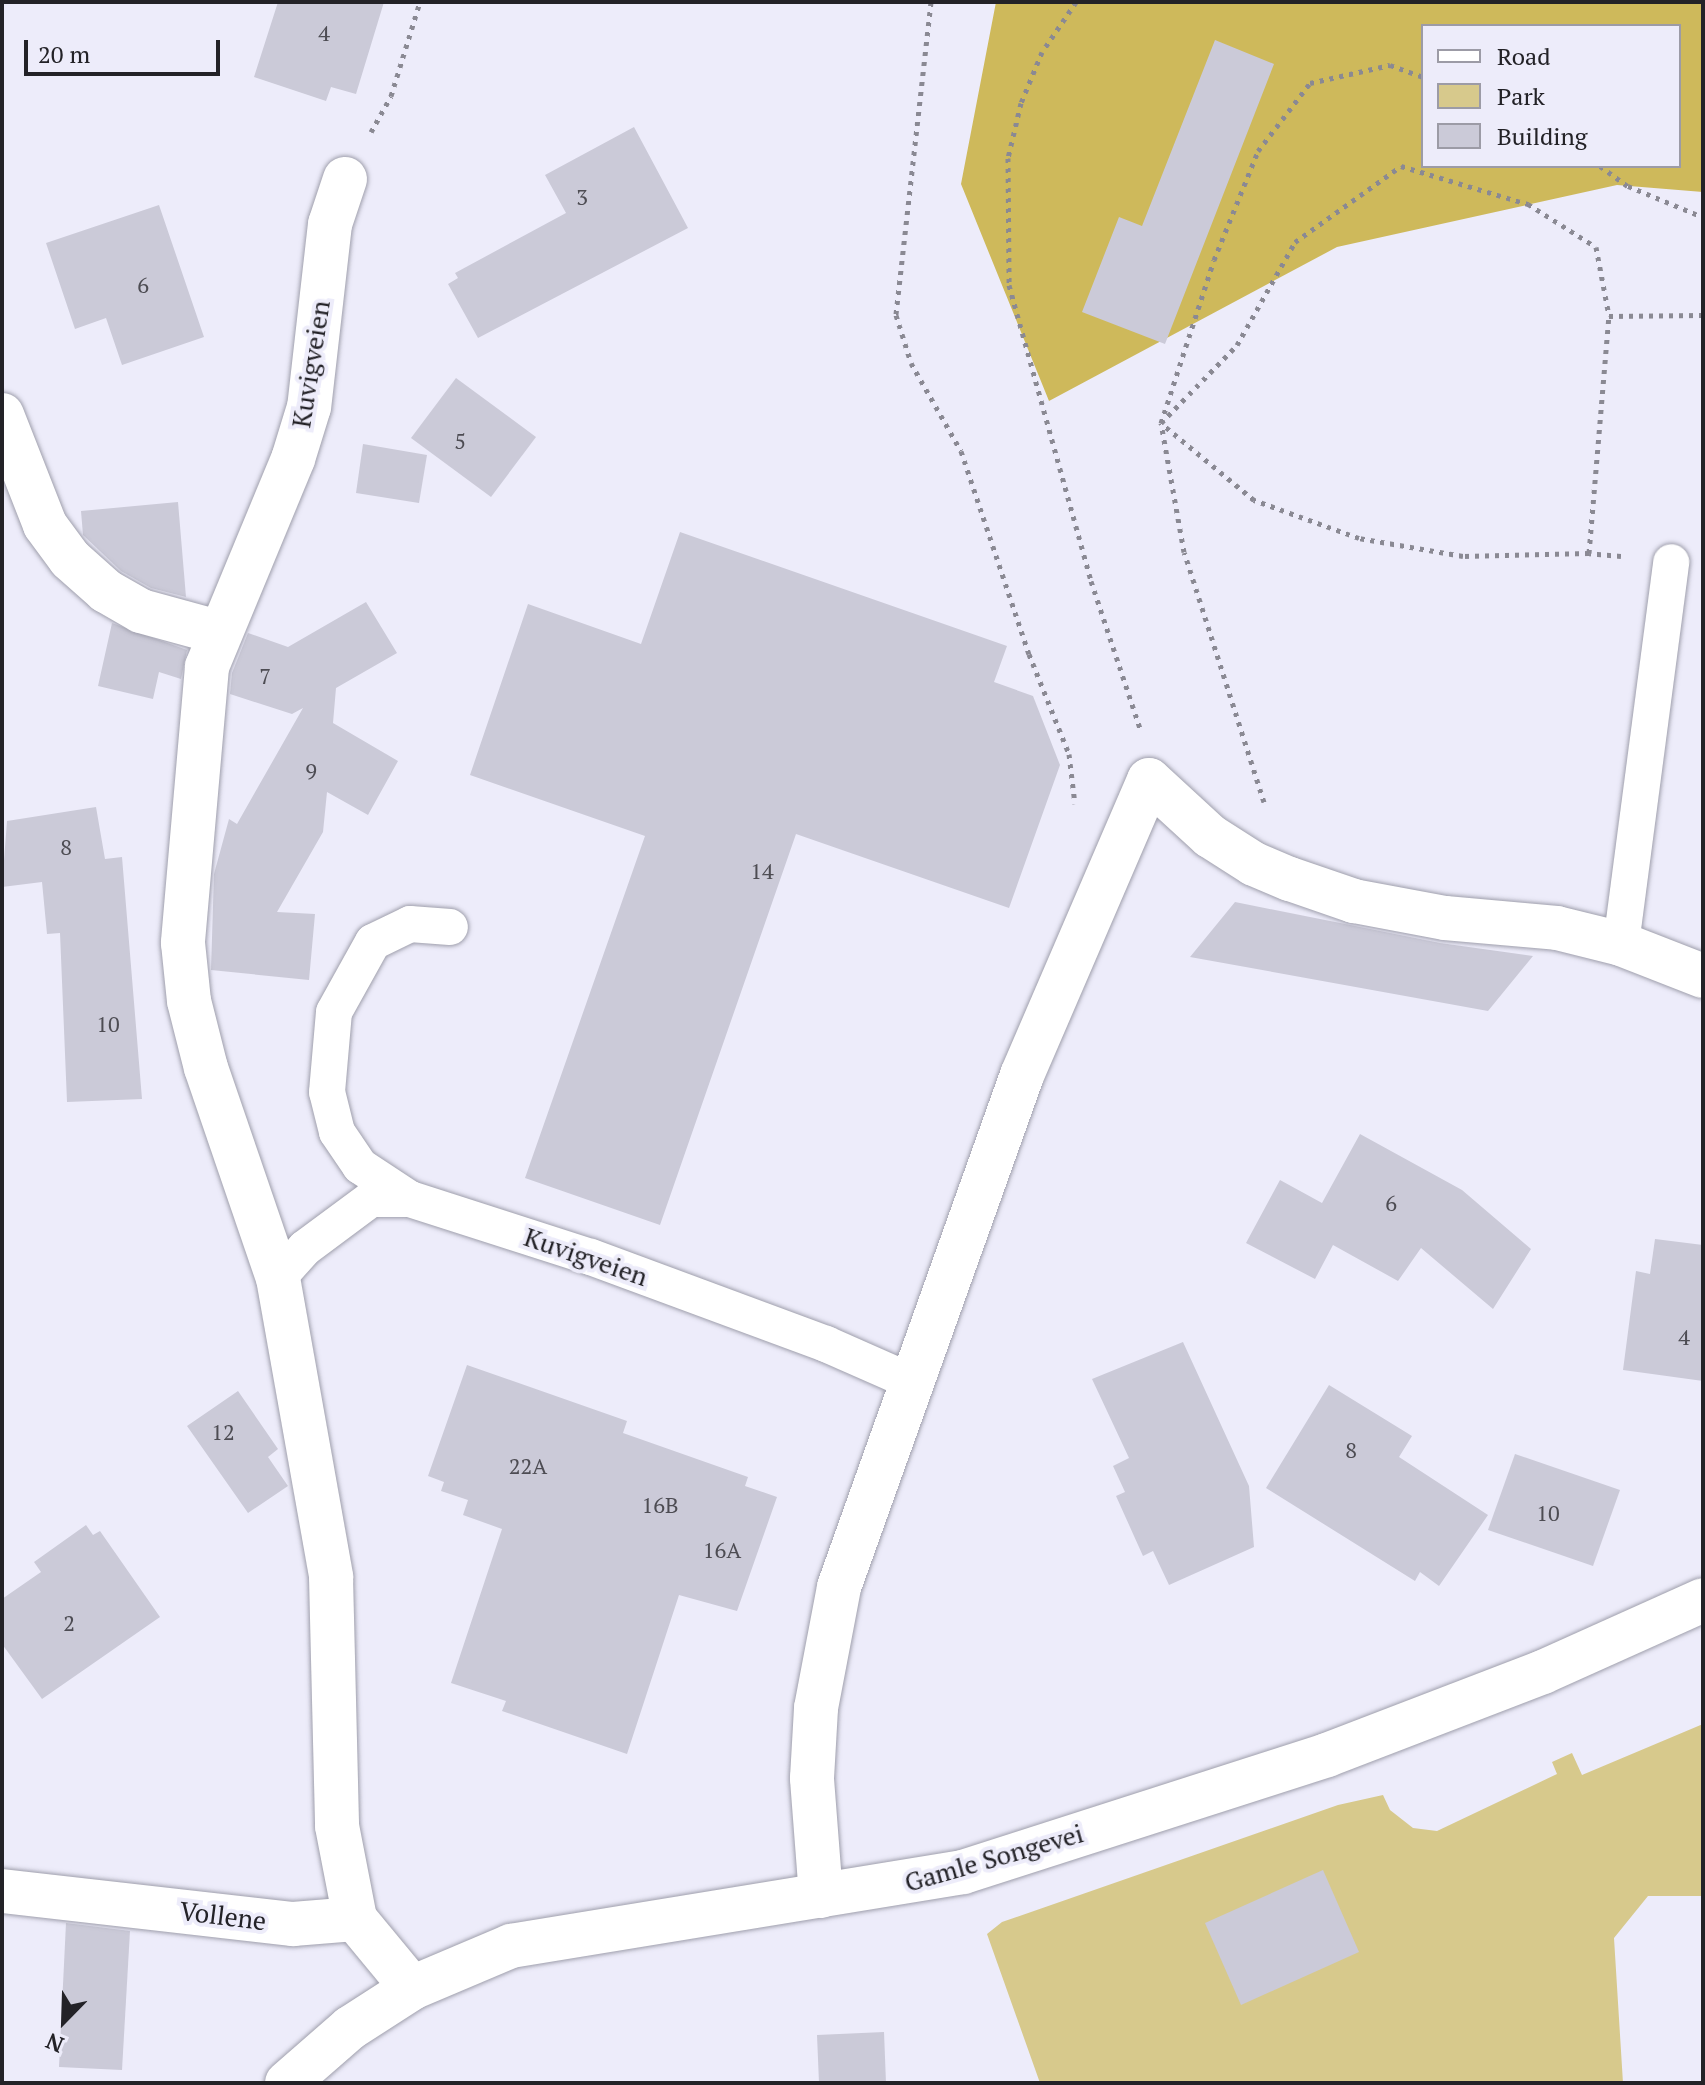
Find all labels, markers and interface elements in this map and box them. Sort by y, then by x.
house number: 4 [318,20,330,46]
scale bar [28,24,224,74]
legend [1421,24,1681,168]
text: 20 m [38,38,90,70]
text: Road [1497,40,1551,72]
text: Park [1497,80,1545,112]
text: Building [1497,120,1587,152]
house number: 3 [576,184,588,210]
house number: 6 [137,272,149,298]
street label: Kuvigveien [286,298,336,430]
house number: 5 [454,428,466,454]
house number: 7 [259,663,271,689]
house number: 9 [305,758,317,784]
house number: 8 [60,834,72,860]
house number: 14 [750,858,774,884]
house number: 10 [96,1011,120,1037]
house number: 6 [1385,1190,1397,1216]
street label: Kuvigveien [520,1221,652,1293]
house number: 4 [1678,1324,1690,1350]
house number: 12 [211,1419,235,1445]
house number: 8 [1345,1437,1357,1463]
house number: 22A [509,1453,547,1479]
house number: 16B [642,1492,678,1518]
house number: 10 [1536,1500,1560,1526]
house number: 16A [703,1537,741,1563]
house number: 2 [63,1610,75,1636]
street label: Gamle Songevei [901,1818,1087,1898]
street label: Vollene [178,1895,268,1937]
north arrow [24,1981,104,2061]
text: N [41,2027,68,2060]

